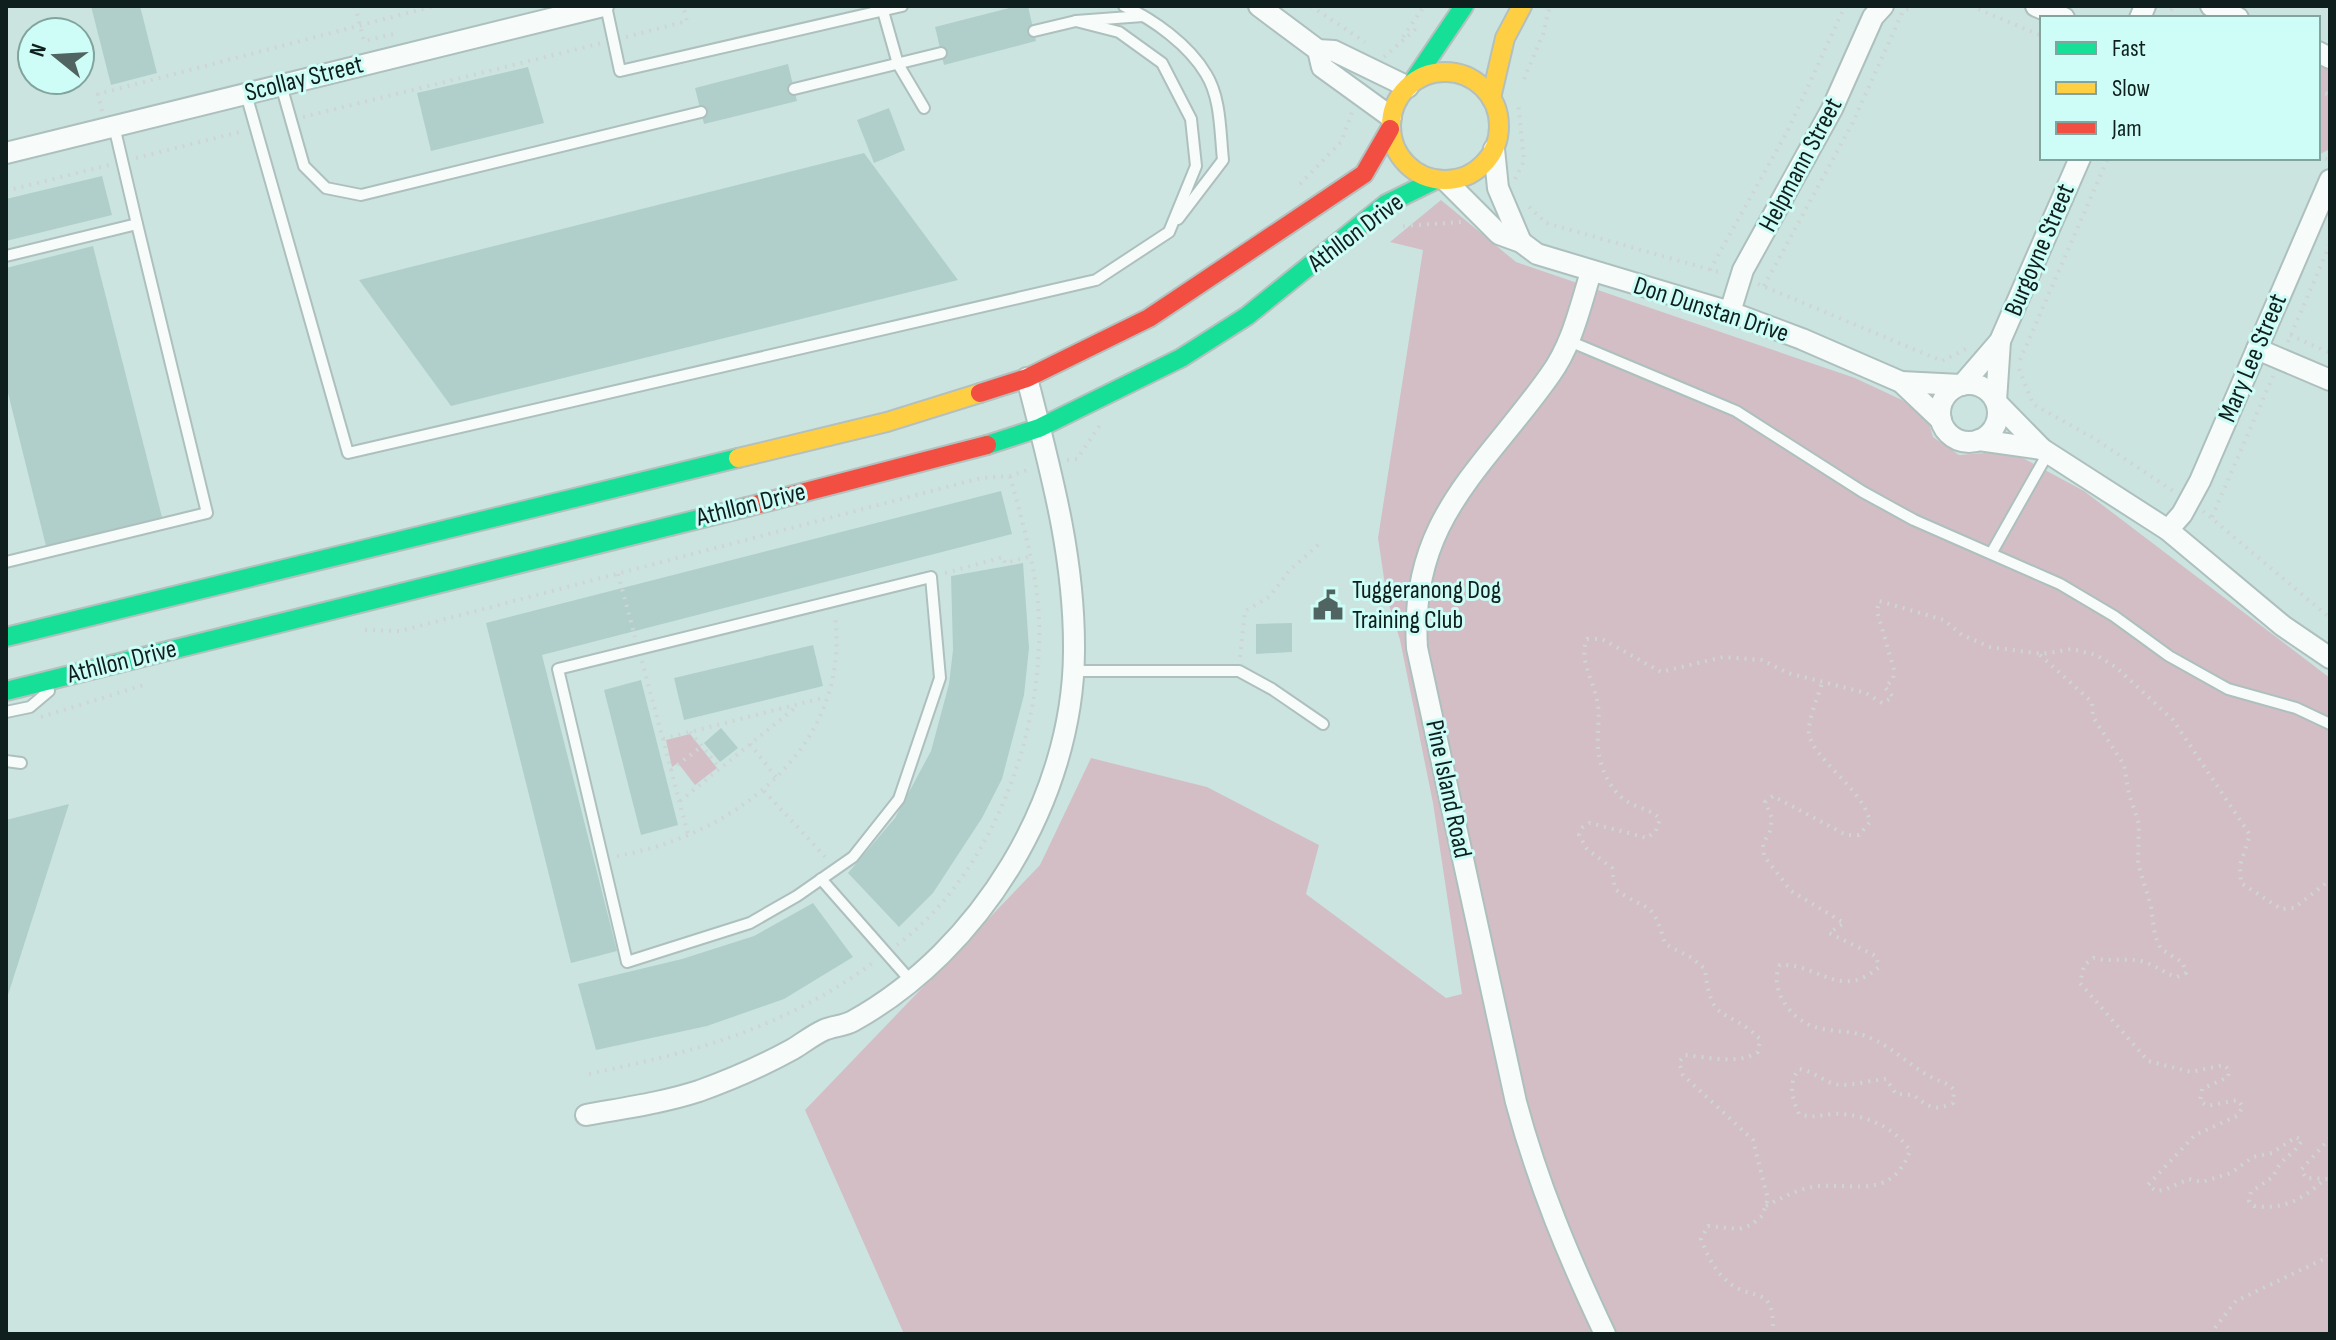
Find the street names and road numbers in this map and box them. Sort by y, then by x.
street label: Scollay Street [242,49,366,109]
street label: Helpmann Street [1753,93,1849,237]
street label: Burgoyne Street [1998,179,2082,321]
street label: Athllon Drive [1301,187,1410,279]
street label: Don Dunstan Drive [1629,270,1793,350]
street label: Mary Lee Street [2212,289,2294,427]
street label: Athllon Drive [692,476,809,534]
street label: Athllon Drive [63,633,180,691]
street label: Pine Island Road [1418,717,1478,861]

